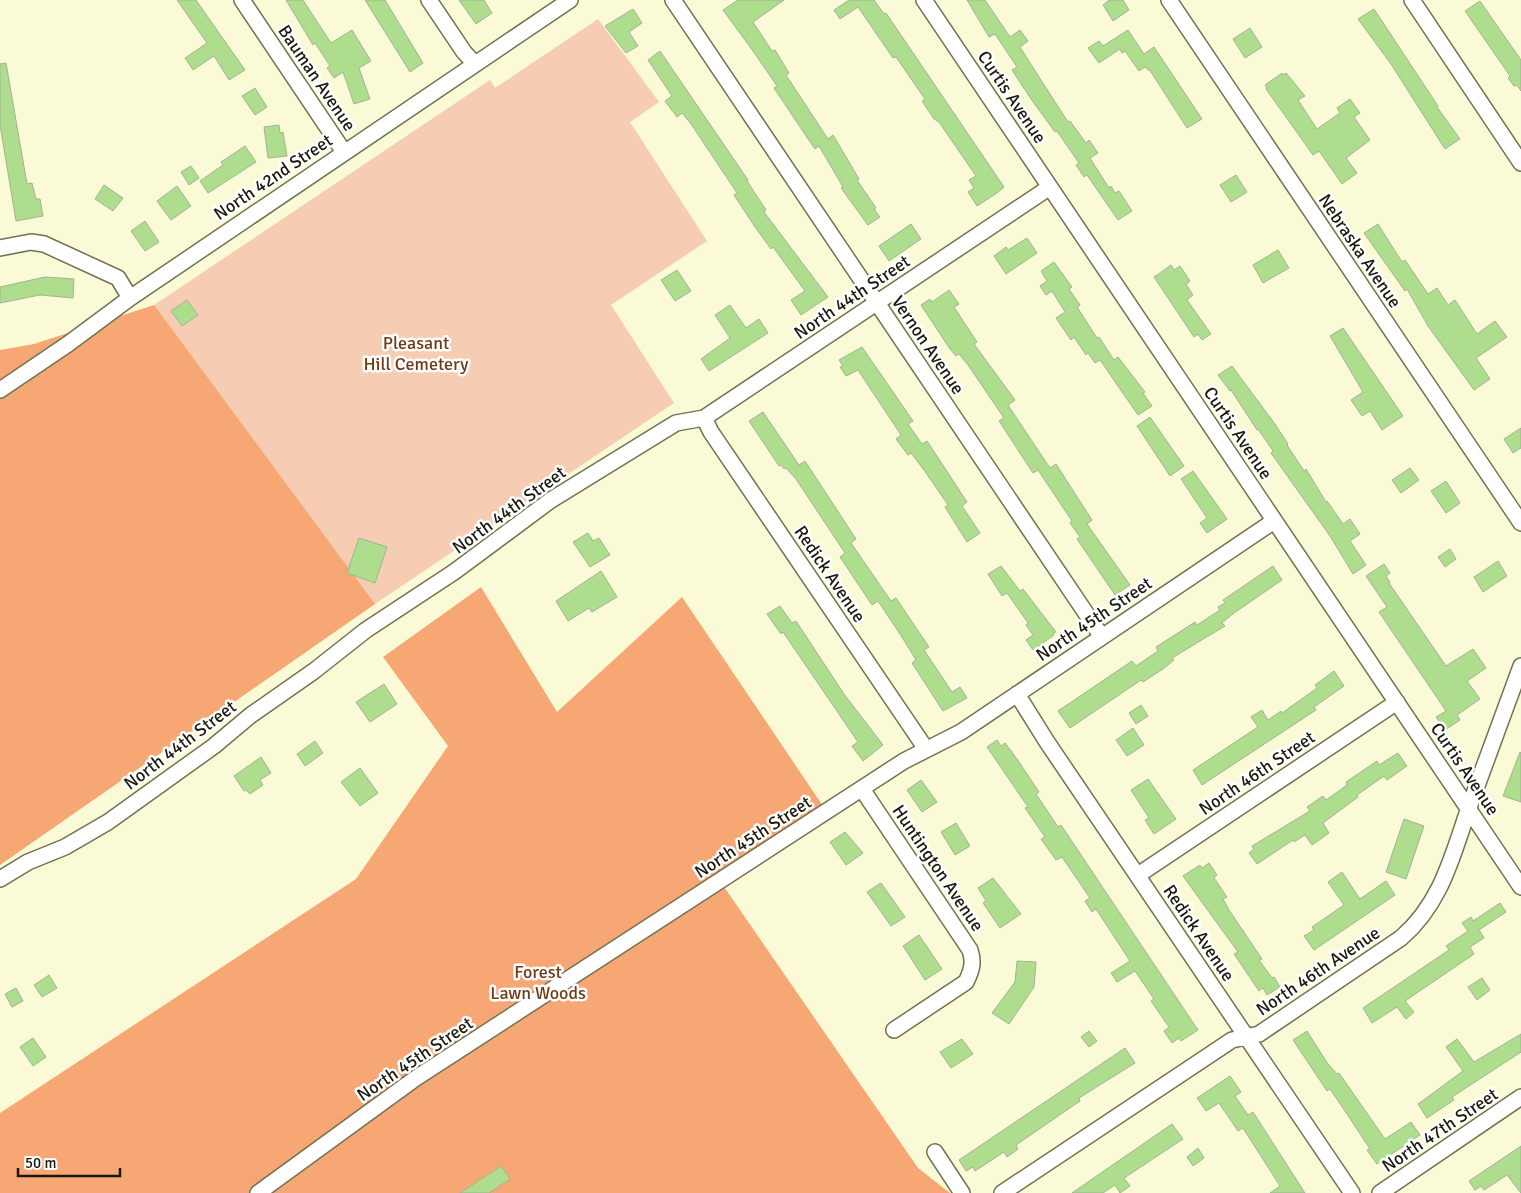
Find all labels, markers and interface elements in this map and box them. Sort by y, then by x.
street label: Bauman Avenue [273,21,361,135]
street label: Curtis Avenue [973,46,1051,148]
street label: North 42nd Street [210,129,336,225]
street label: Nebraska Avenue [1314,190,1406,312]
street label: North 44th Street [790,250,914,344]
street label: Vernon Avenue [887,291,969,399]
park label: Pleasant Hill Cemetery [363,332,469,375]
street label: Curtis Avenue [1199,382,1277,484]
street label: North 44th Street [448,461,570,559]
street label: Redick Avenue [790,522,870,626]
street label: North 45th Street [1032,572,1156,666]
street label: North 44th Street [119,696,241,794]
street label: Curtis Avenue [1426,718,1504,820]
street label: North 46th Street [1195,726,1319,820]
street label: North 45th Street [690,791,816,883]
street label: Huntington Avenue [887,800,989,936]
street label: Redick Avenue [1159,881,1239,985]
street label: North 46th Avenue [1252,921,1384,1021]
park label: Forest Lawn Woods [490,961,586,1004]
street label: North 45th Street [353,1012,477,1106]
street label: North 47th Street [1378,1083,1502,1177]
scale bar [18,1146,120,1178]
text: 50 m [25,1154,56,1172]

